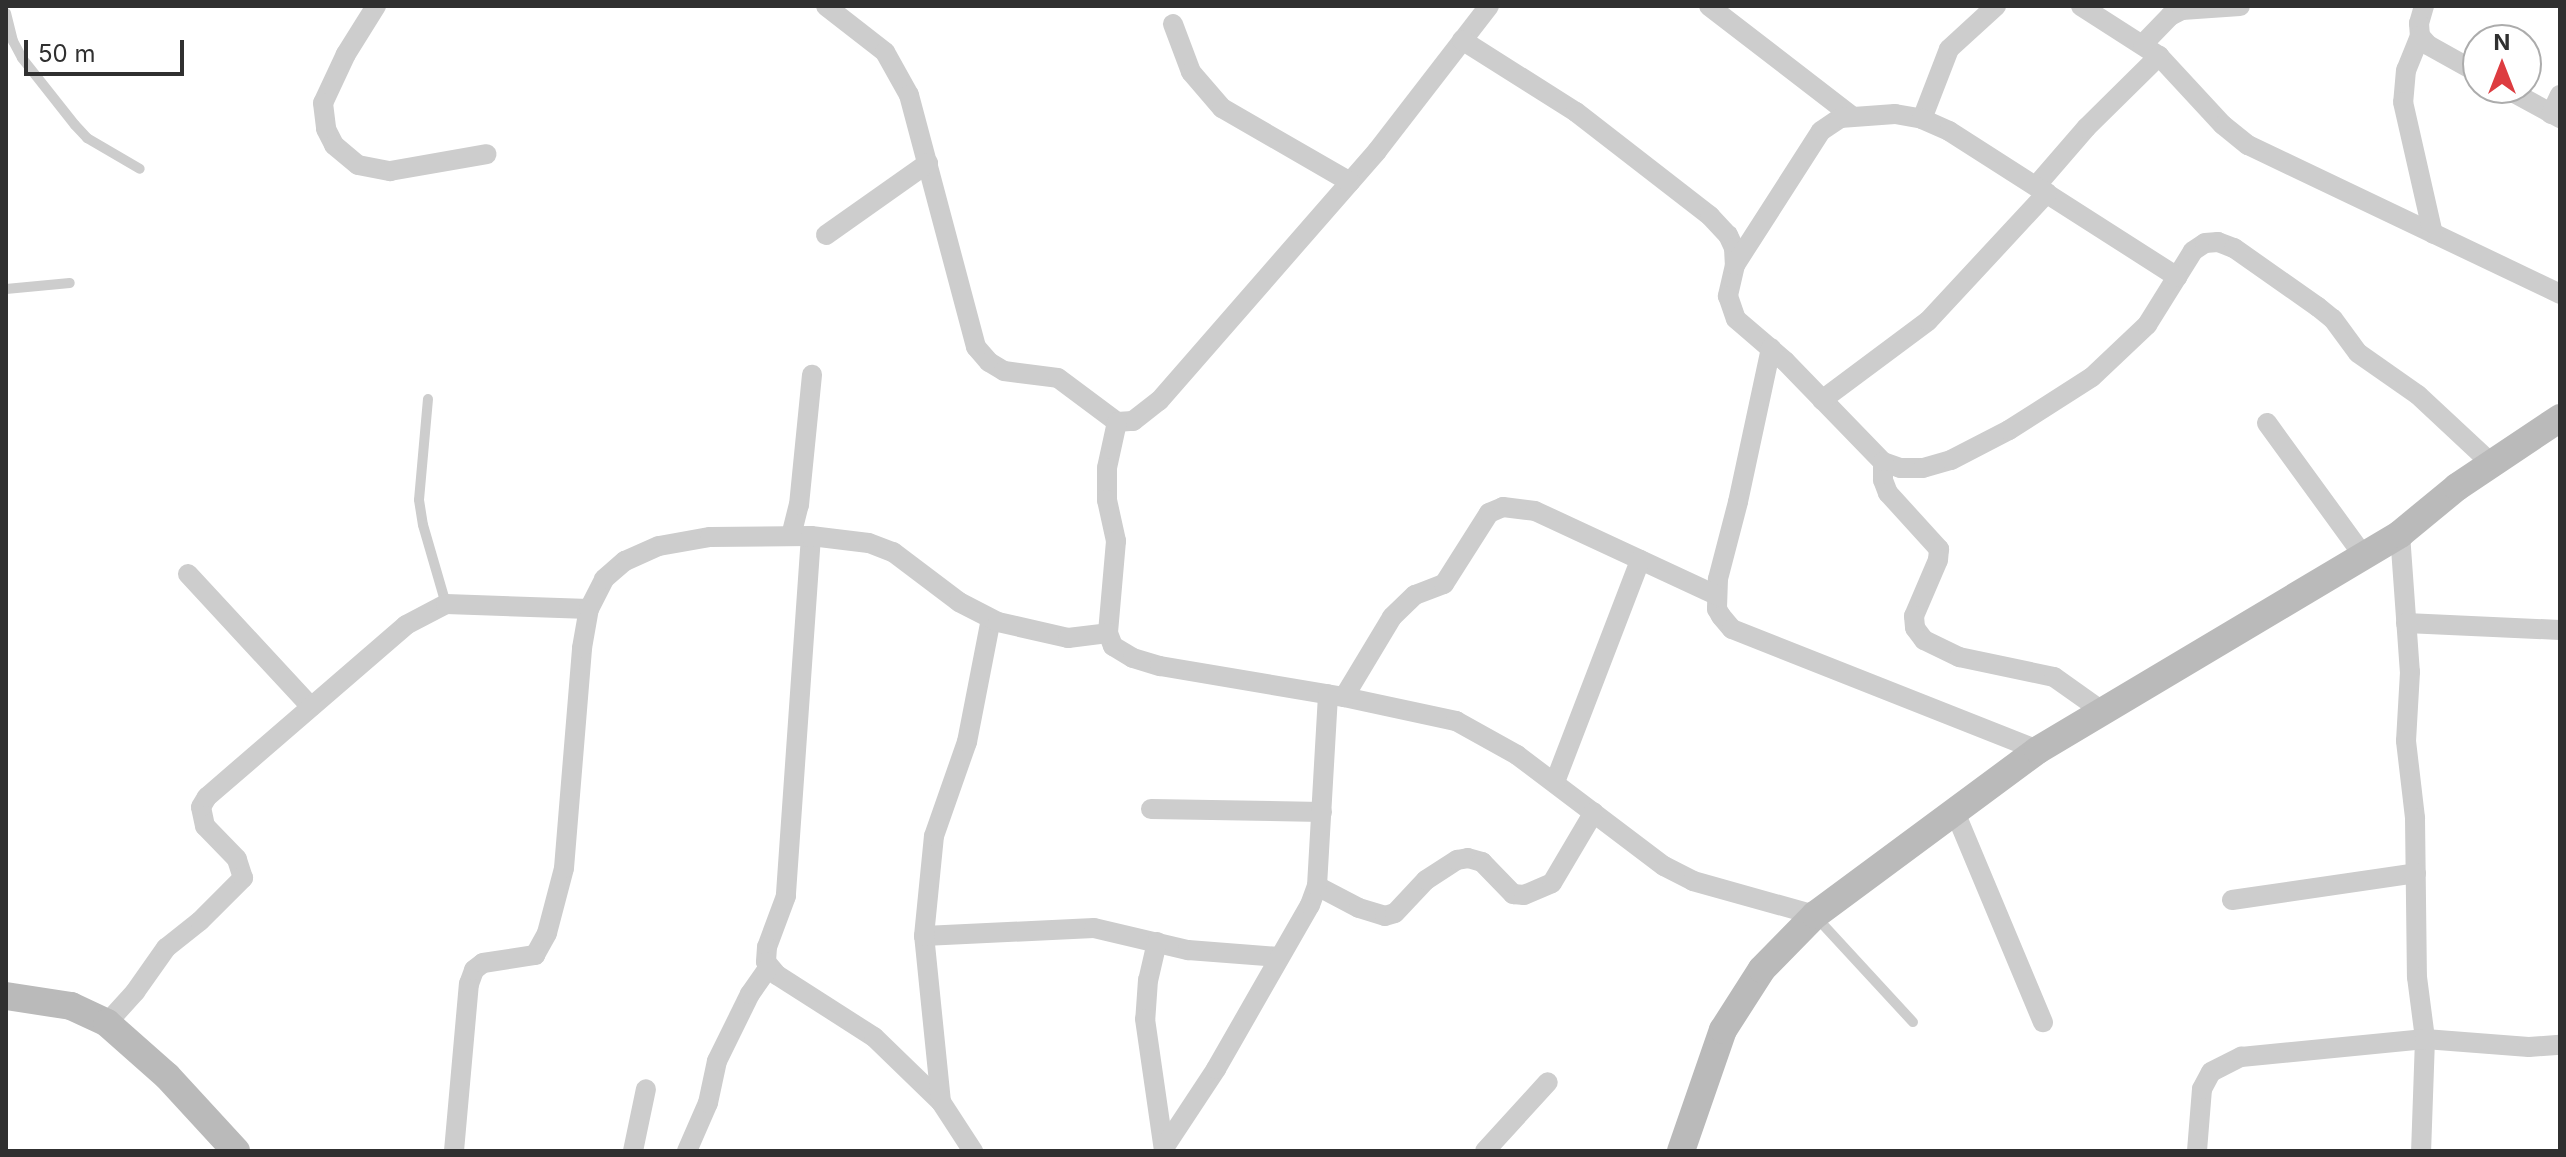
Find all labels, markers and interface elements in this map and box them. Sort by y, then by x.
scale bar [28,24,188,74]
north arrow [2462,24,2542,104]
text: N [2494,29,2510,55]
text: 50 m [38,39,96,68]

